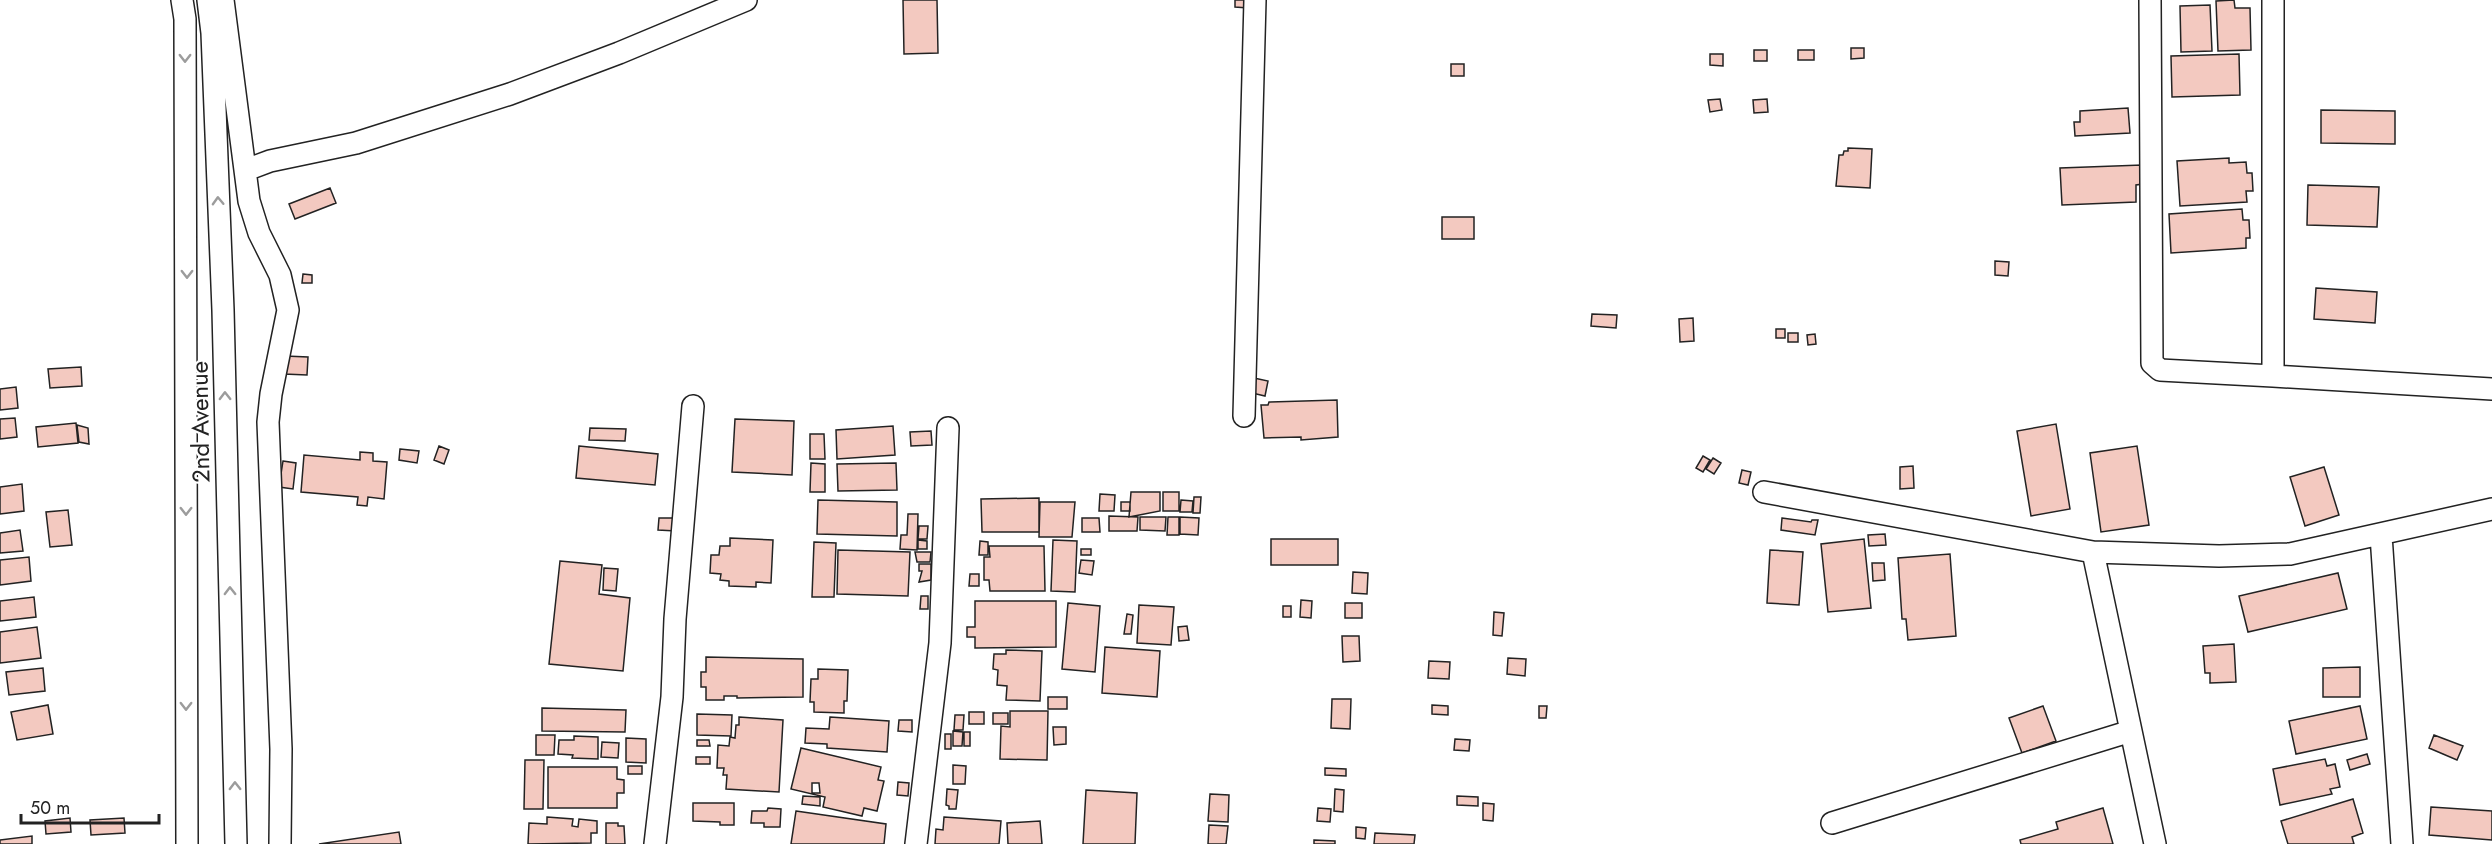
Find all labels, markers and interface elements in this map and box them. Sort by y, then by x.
one-way arrow [179,54,191,63]
one-way arrow [212,196,225,205]
one-way arrow [181,270,193,279]
street label: 2nd Avenue [181,361,219,483]
one-way arrow [219,391,231,400]
one-way arrow [180,507,192,516]
one-way arrow [223,586,236,595]
one-way arrow [180,702,192,711]
one-way arrow [228,781,241,790]
scale bar [21,787,159,825]
text: 50 m [30,795,70,821]

